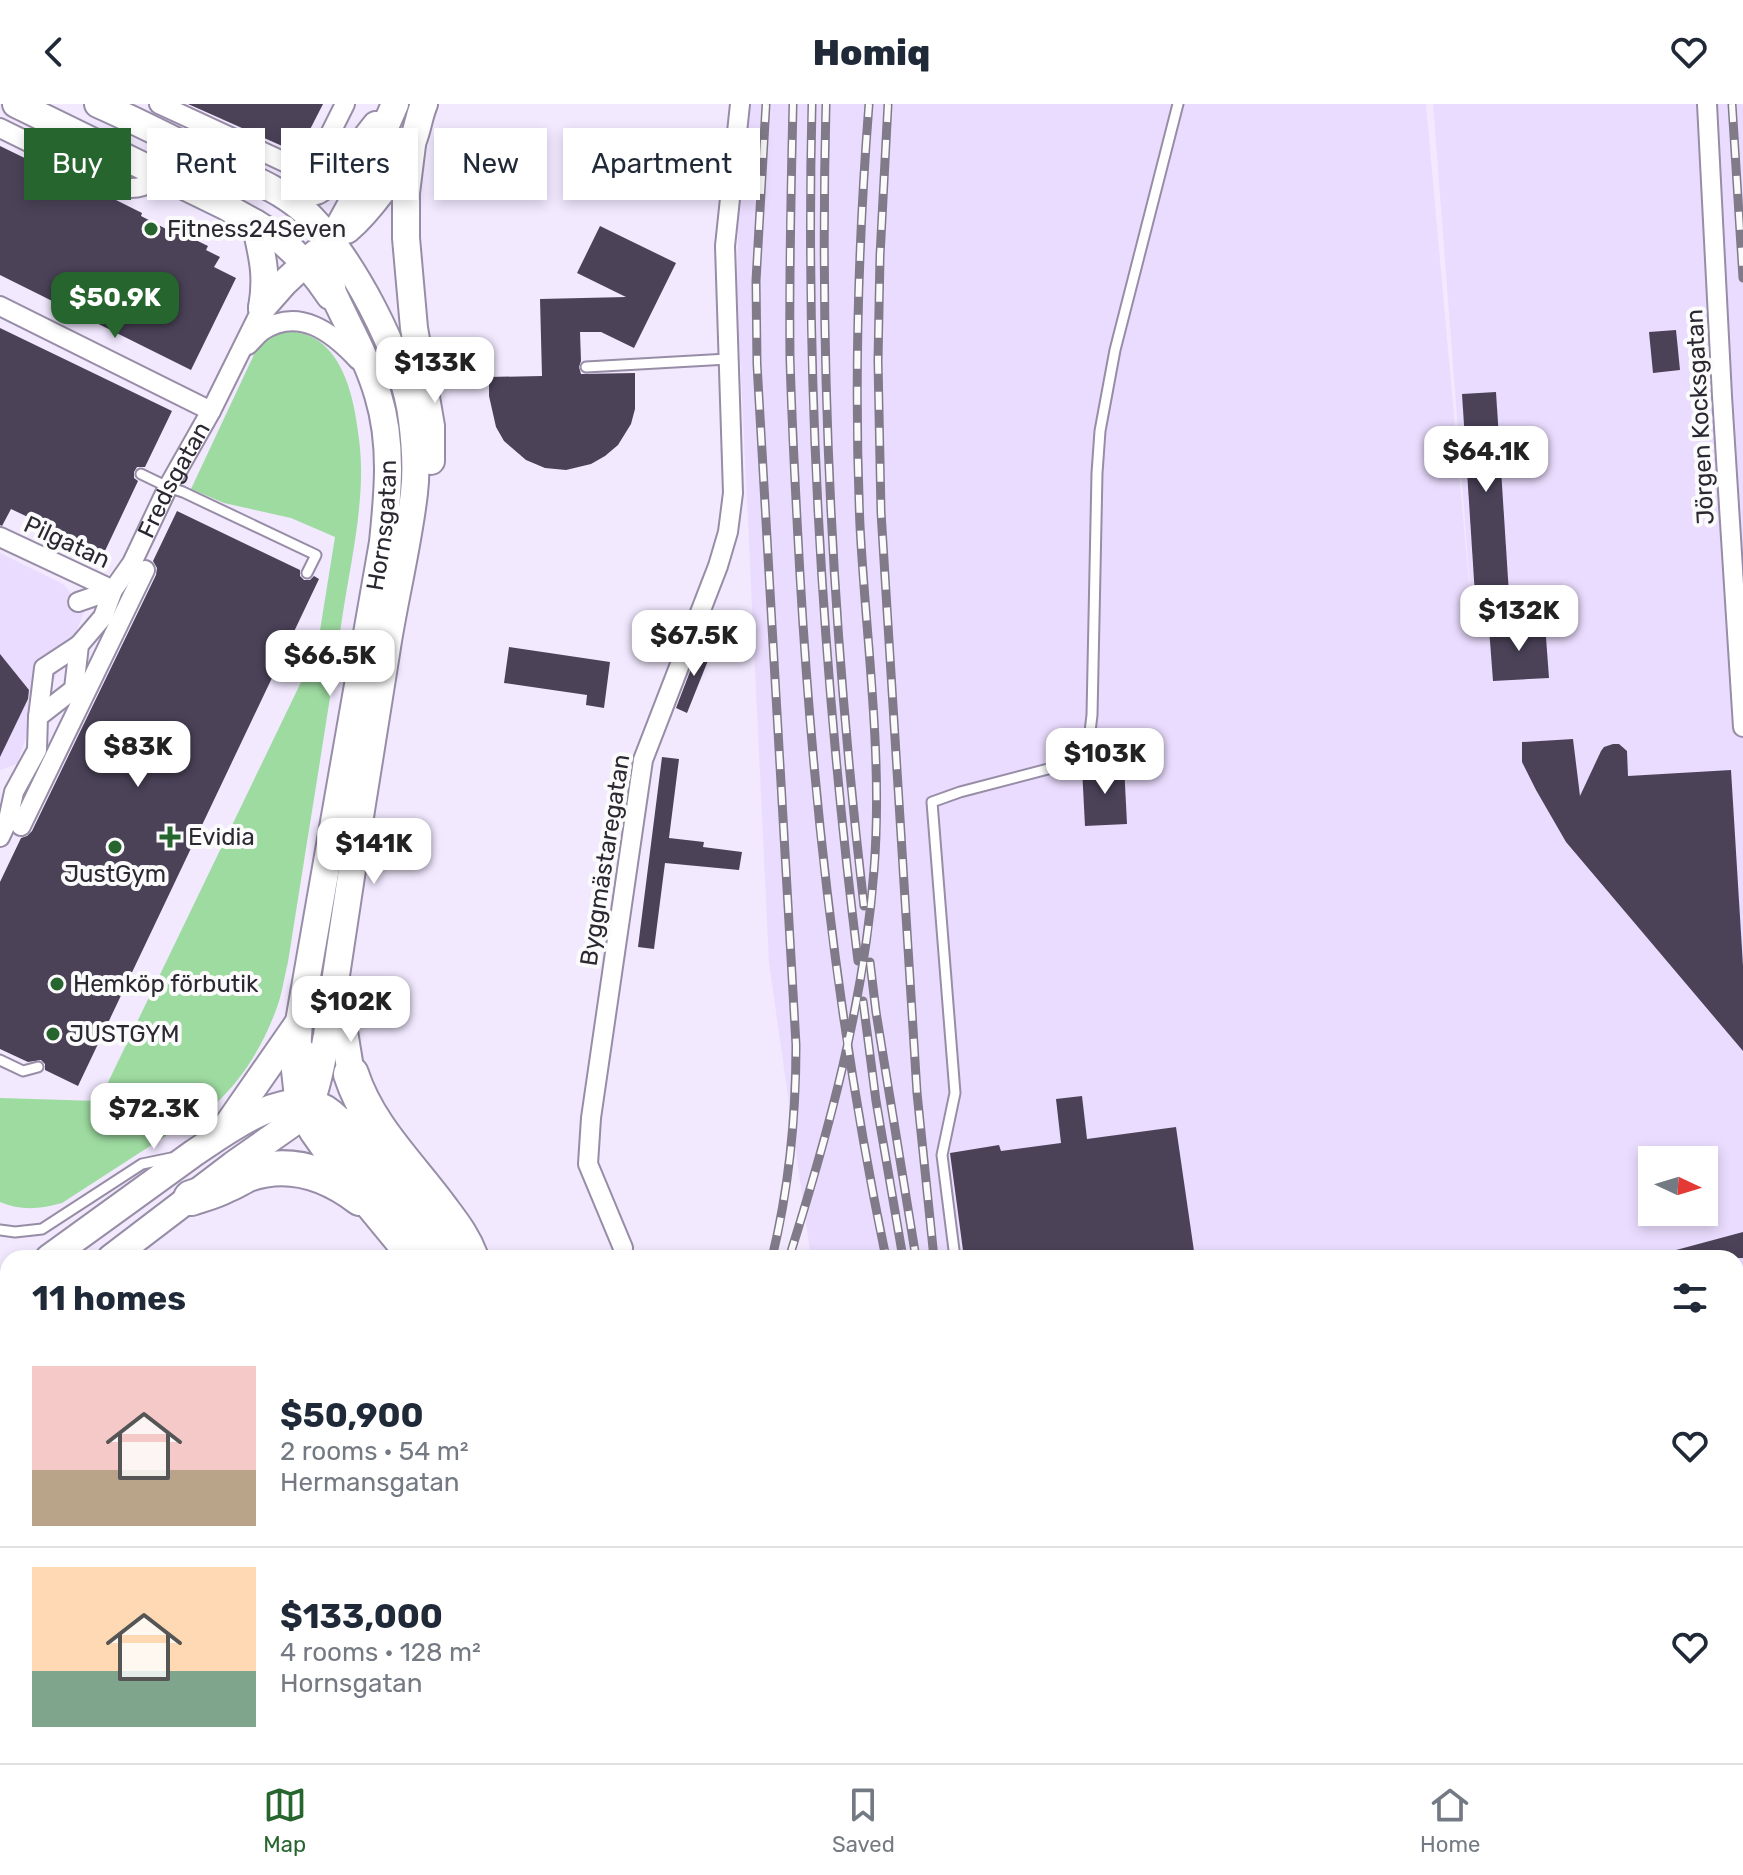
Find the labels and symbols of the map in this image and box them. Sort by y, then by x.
place label: Fitness24Seven [167,215,346,243]
marker: Fitness24Seven [142,220,160,238]
pin: $50.9K [50,272,180,340]
street label: Jörgen Kocksgatan [1680,309,1720,525]
pin: $133K [379,337,491,405]
street label: Fredsgatan [132,417,216,542]
pin: $64.1K [1421,426,1551,494]
street label: Hornsgatan [361,460,402,593]
street label: Pilgatan [20,510,114,574]
pin: $132K [1463,585,1575,653]
pin: $67.5K [629,610,759,678]
pin: $66.5K [265,630,395,698]
pin: $83K [91,721,185,789]
pin: $103K [1049,728,1161,796]
street label: Byggmästaregatan [574,752,636,968]
pin: $141K [318,818,430,886]
place label: Evidia [188,823,255,851]
marker: Evidia [159,826,181,848]
marker: JustGym [106,838,124,856]
place label: JustGym [64,860,166,888]
place label: Hemköp förbutik [73,970,259,998]
marker: Hemköp förbutik [48,975,66,993]
pin: $102K [295,976,407,1044]
place label: JUSTGYM [69,1020,180,1048]
marker: JUSTGYM [44,1025,62,1043]
pin: $72.3K [89,1083,219,1151]
north arrow [1638,1146,1718,1226]

